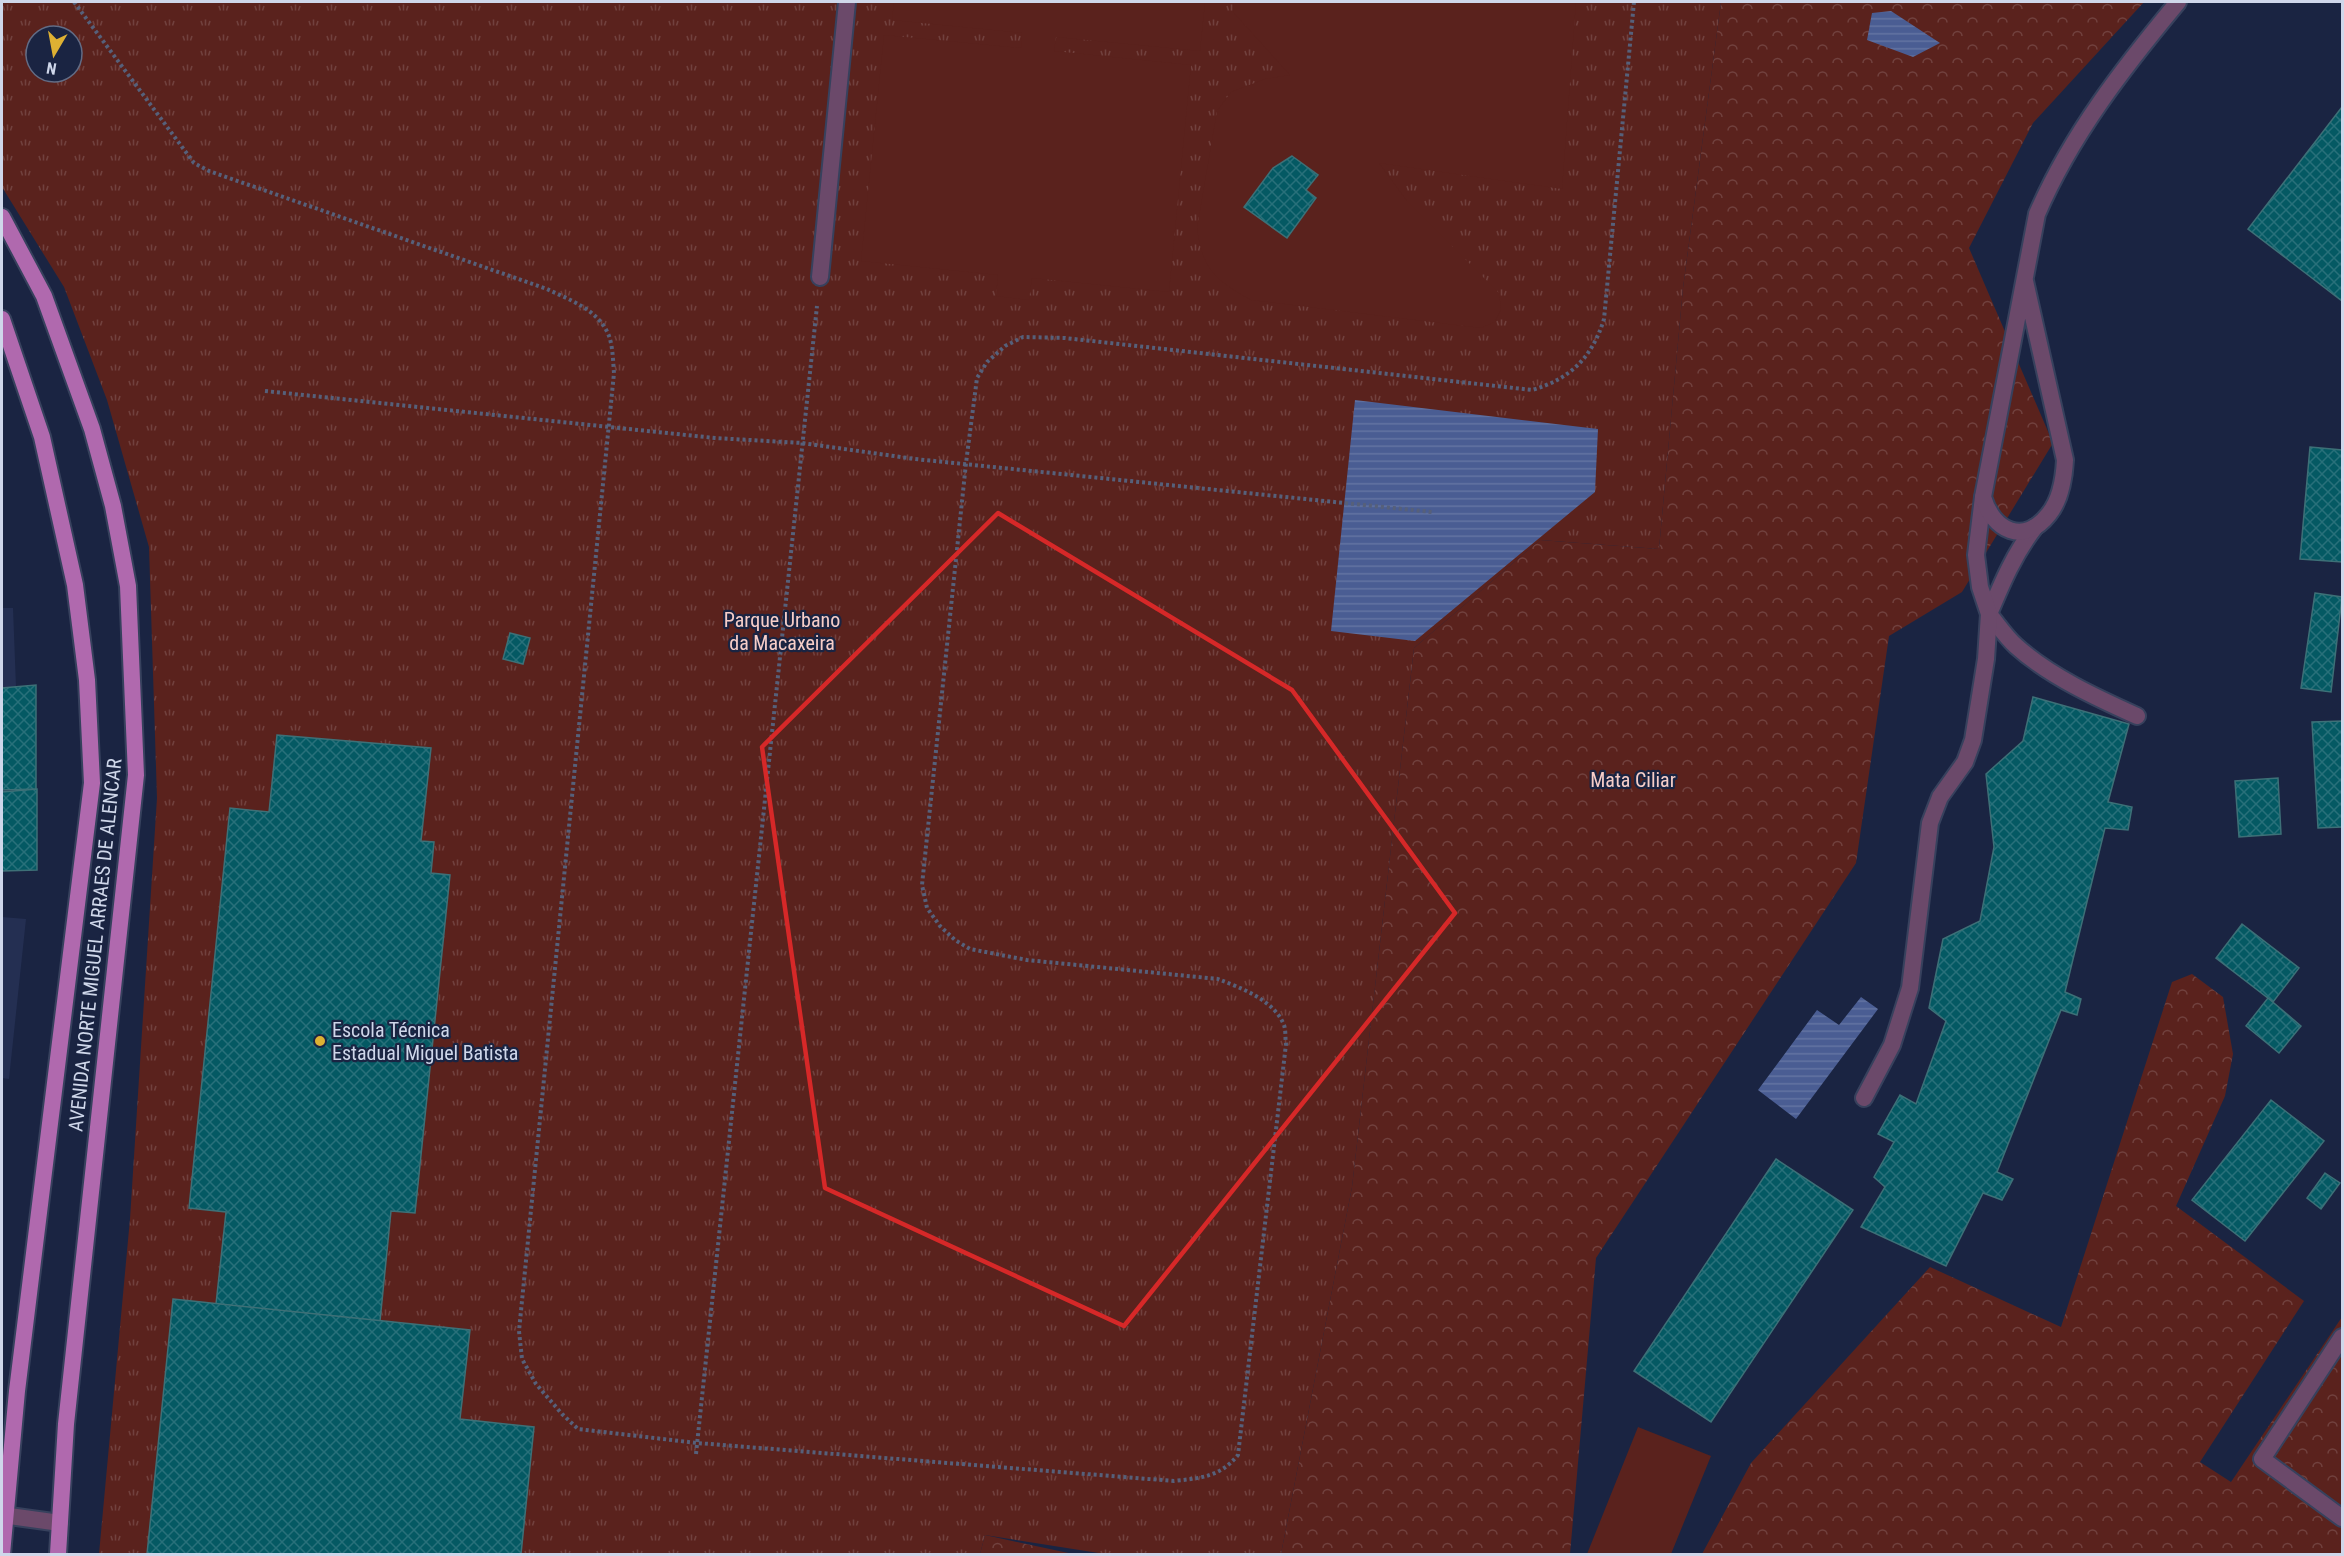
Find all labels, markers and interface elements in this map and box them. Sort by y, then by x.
north arrow [24,24,84,84]
text: N [45,58,58,78]
park label: Parque Urbano da Macaxeira [724,608,840,655]
street label: AVENIDA NORTE MIGUEL ARRAES DE ALENCAR [63,757,127,1133]
park label: Mata Ciliar [1590,768,1676,792]
place label: Escola Técnica Estadual Miguel Batista [332,1018,518,1065]
marker: Escola Técnica Estadual Miguel Batista [313,1034,327,1048]

